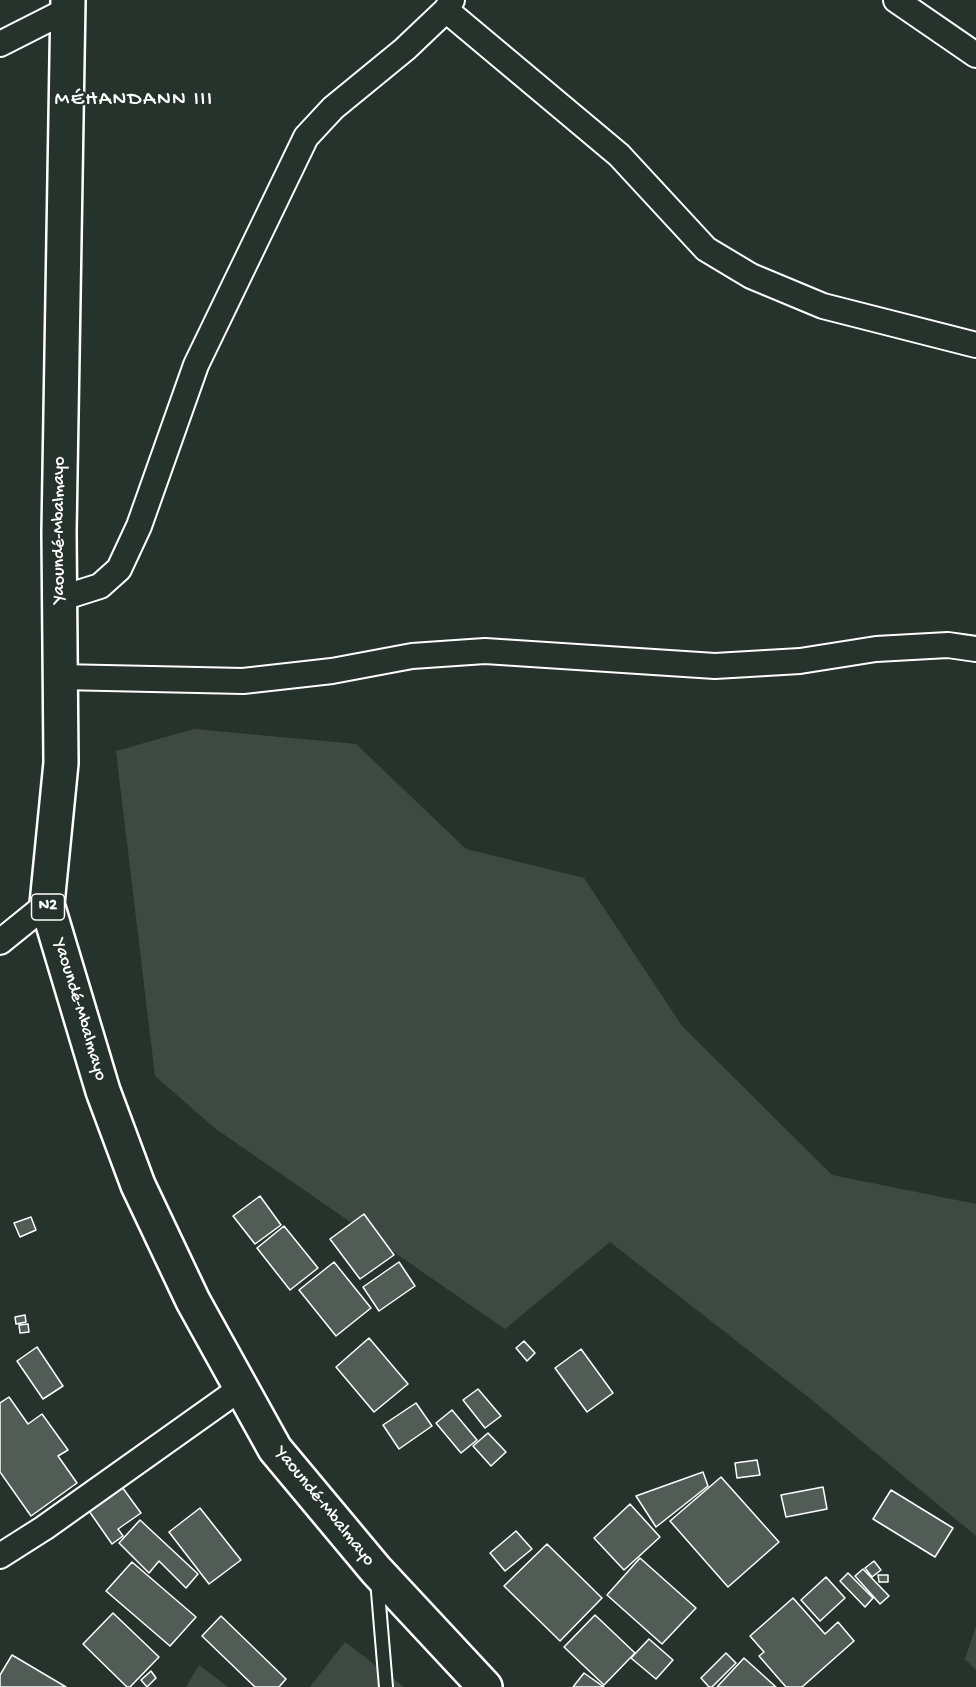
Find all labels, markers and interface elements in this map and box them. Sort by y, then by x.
district label: MÉHANDANN III [55,88,213,114]
street label: Yaoundé-Mbalmayo [49,456,71,604]
road number: N2 [32,894,64,920]
street label: Yaoundé-Mbalmayo [47,937,111,1083]
street label: Yaoundé-Mbalmayo [269,1443,379,1571]

